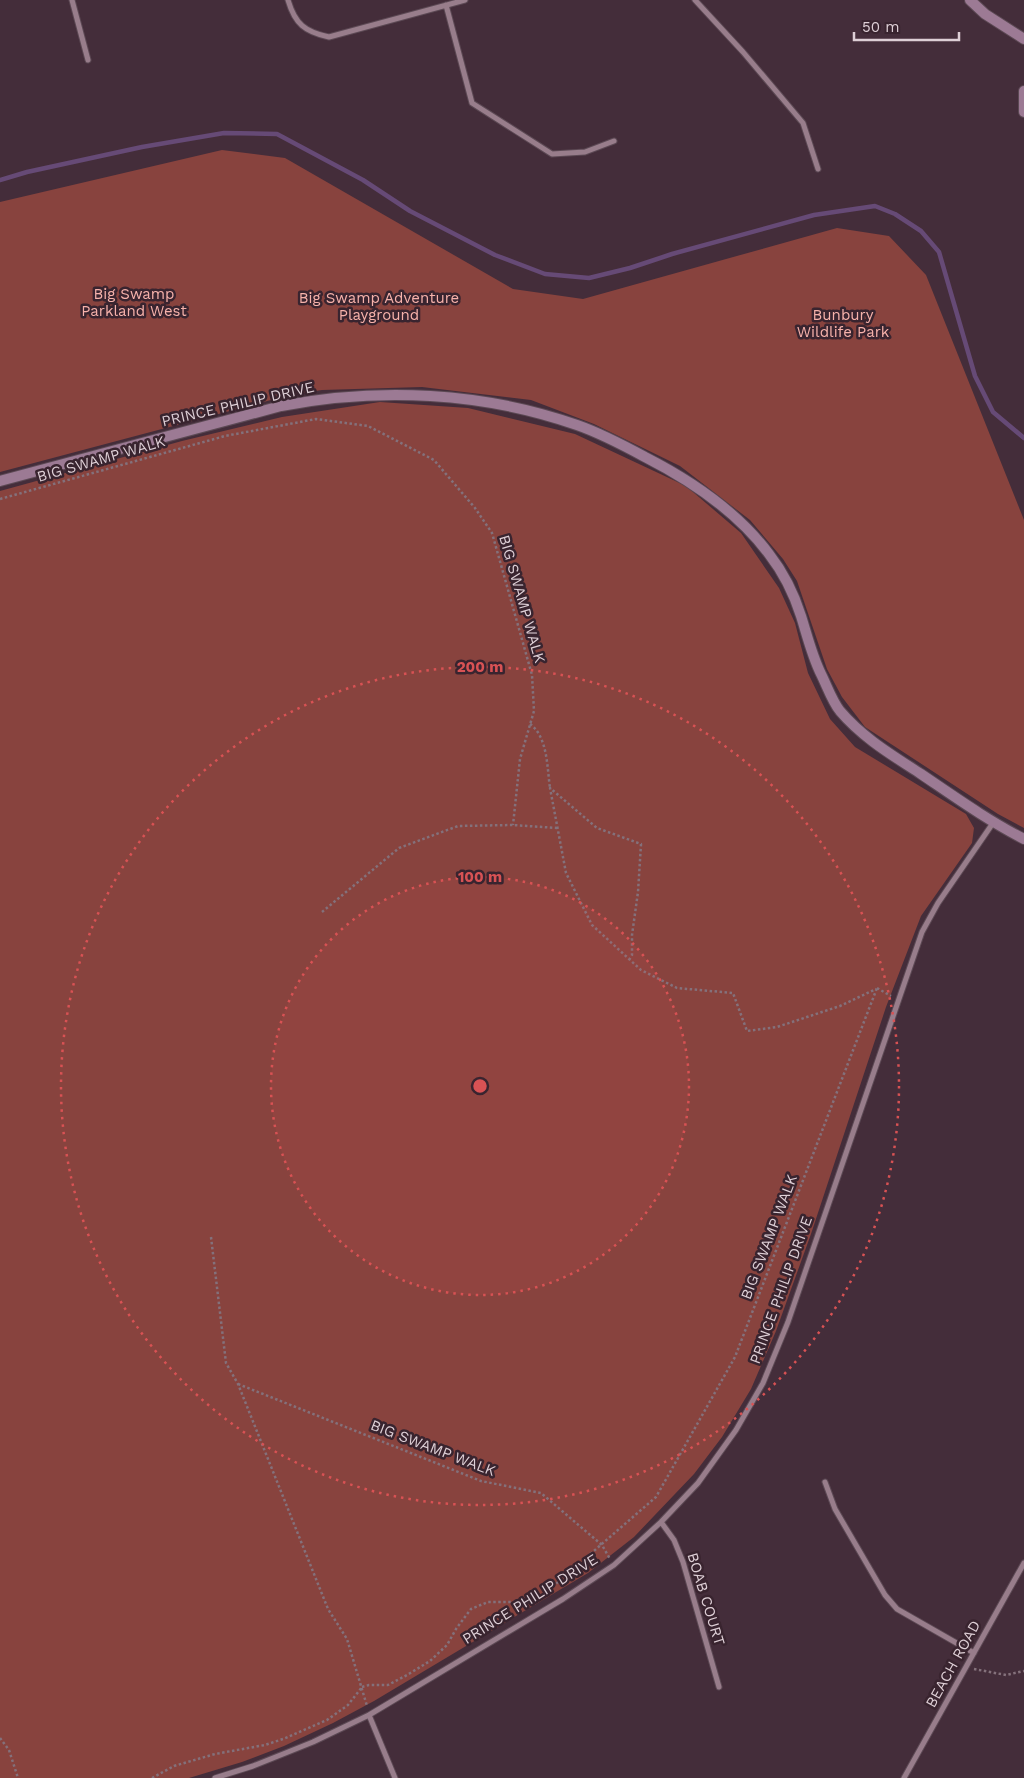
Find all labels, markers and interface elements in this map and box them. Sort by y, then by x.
scale bar [854,10,959,42]
text: 50 m [862,18,899,36]
park label: Big Swamp Parkland West [81,285,187,320]
park label: Big Swamp Adventure Playground [299,289,459,324]
park label: Bunbury Wildlife Park [797,306,890,341]
street label: PRINCE PHILIP DRIVE [160,378,316,430]
street label: BIG SWAMP WALK [35,432,167,486]
street label: BIG SWAMP WALK [495,533,549,665]
text: 200 m [457,658,503,676]
text: 100 m [458,868,502,886]
centre of rings [471,1077,489,1095]
street label: BIG SWAMP WALK [737,1172,801,1302]
street label: PRINCE PHILIP DRIVE [746,1214,816,1366]
street label: BIG SWAMP WALK [368,1416,498,1480]
street label: PRINCE PHILIP DRIVE [459,1550,601,1648]
street label: BOAB COURT [683,1550,729,1648]
street label: BEACH ROAD [922,1617,984,1711]

